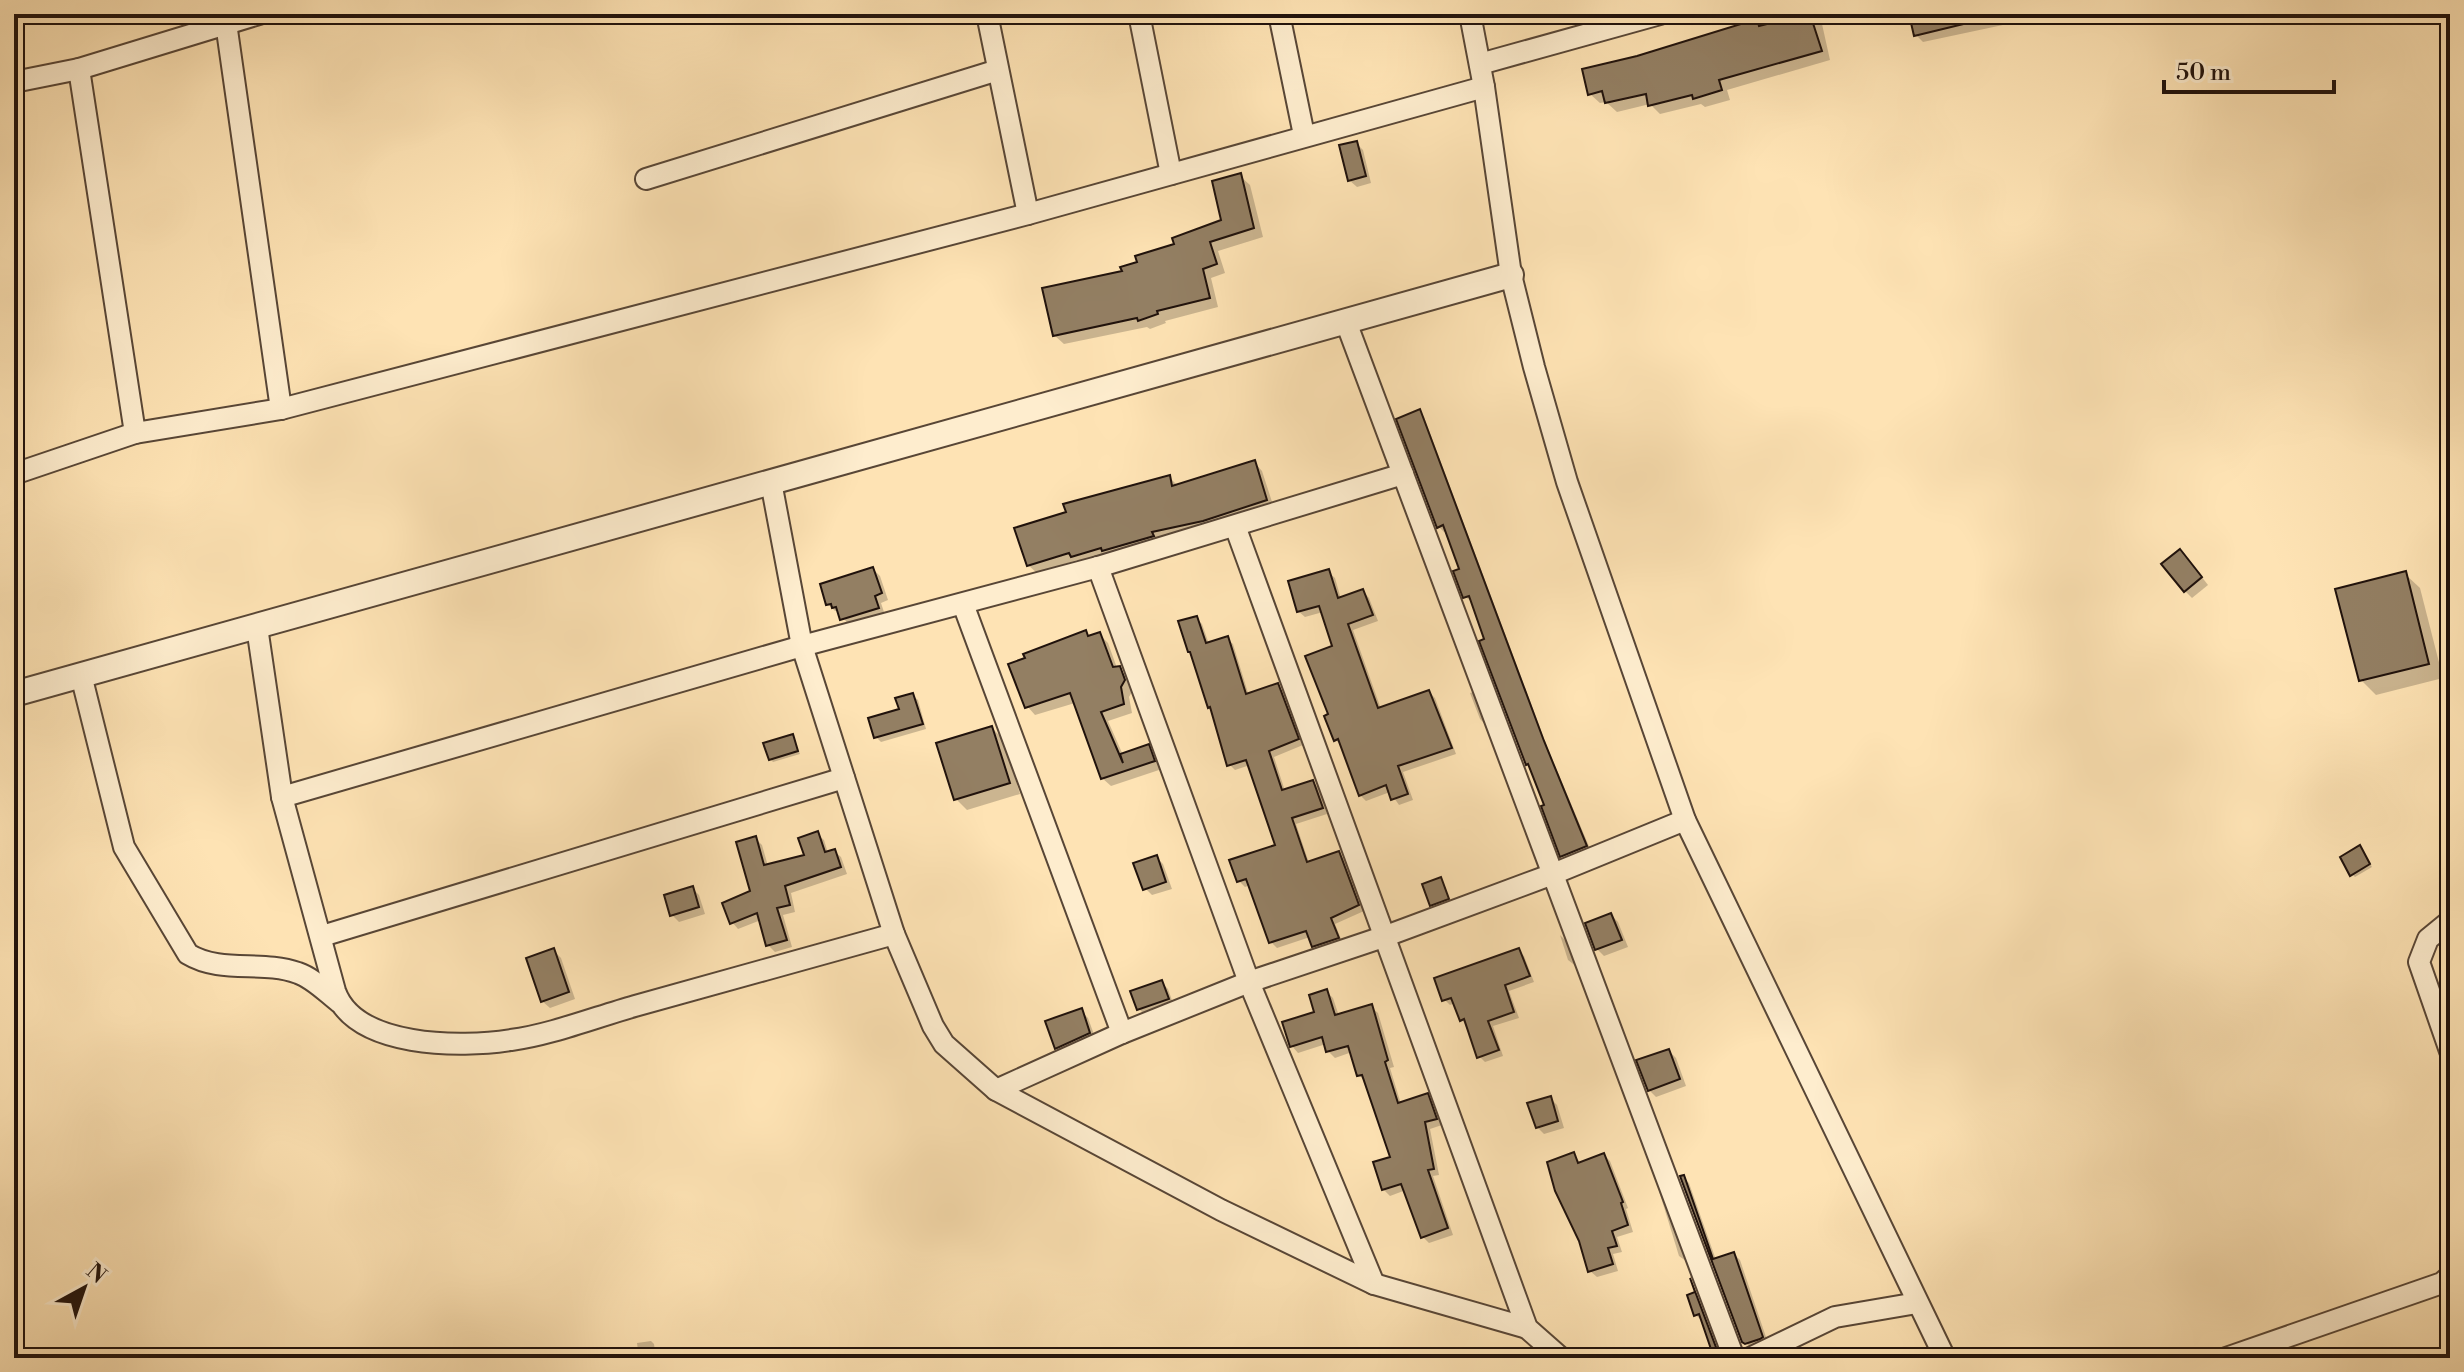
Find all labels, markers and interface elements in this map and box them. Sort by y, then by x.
scale bar [2164,44,2334,94]
text: 50 m [2176,58,2231,88]
north arrow [44,1248,124,1328]
text: N [81,1258,112,1290]

